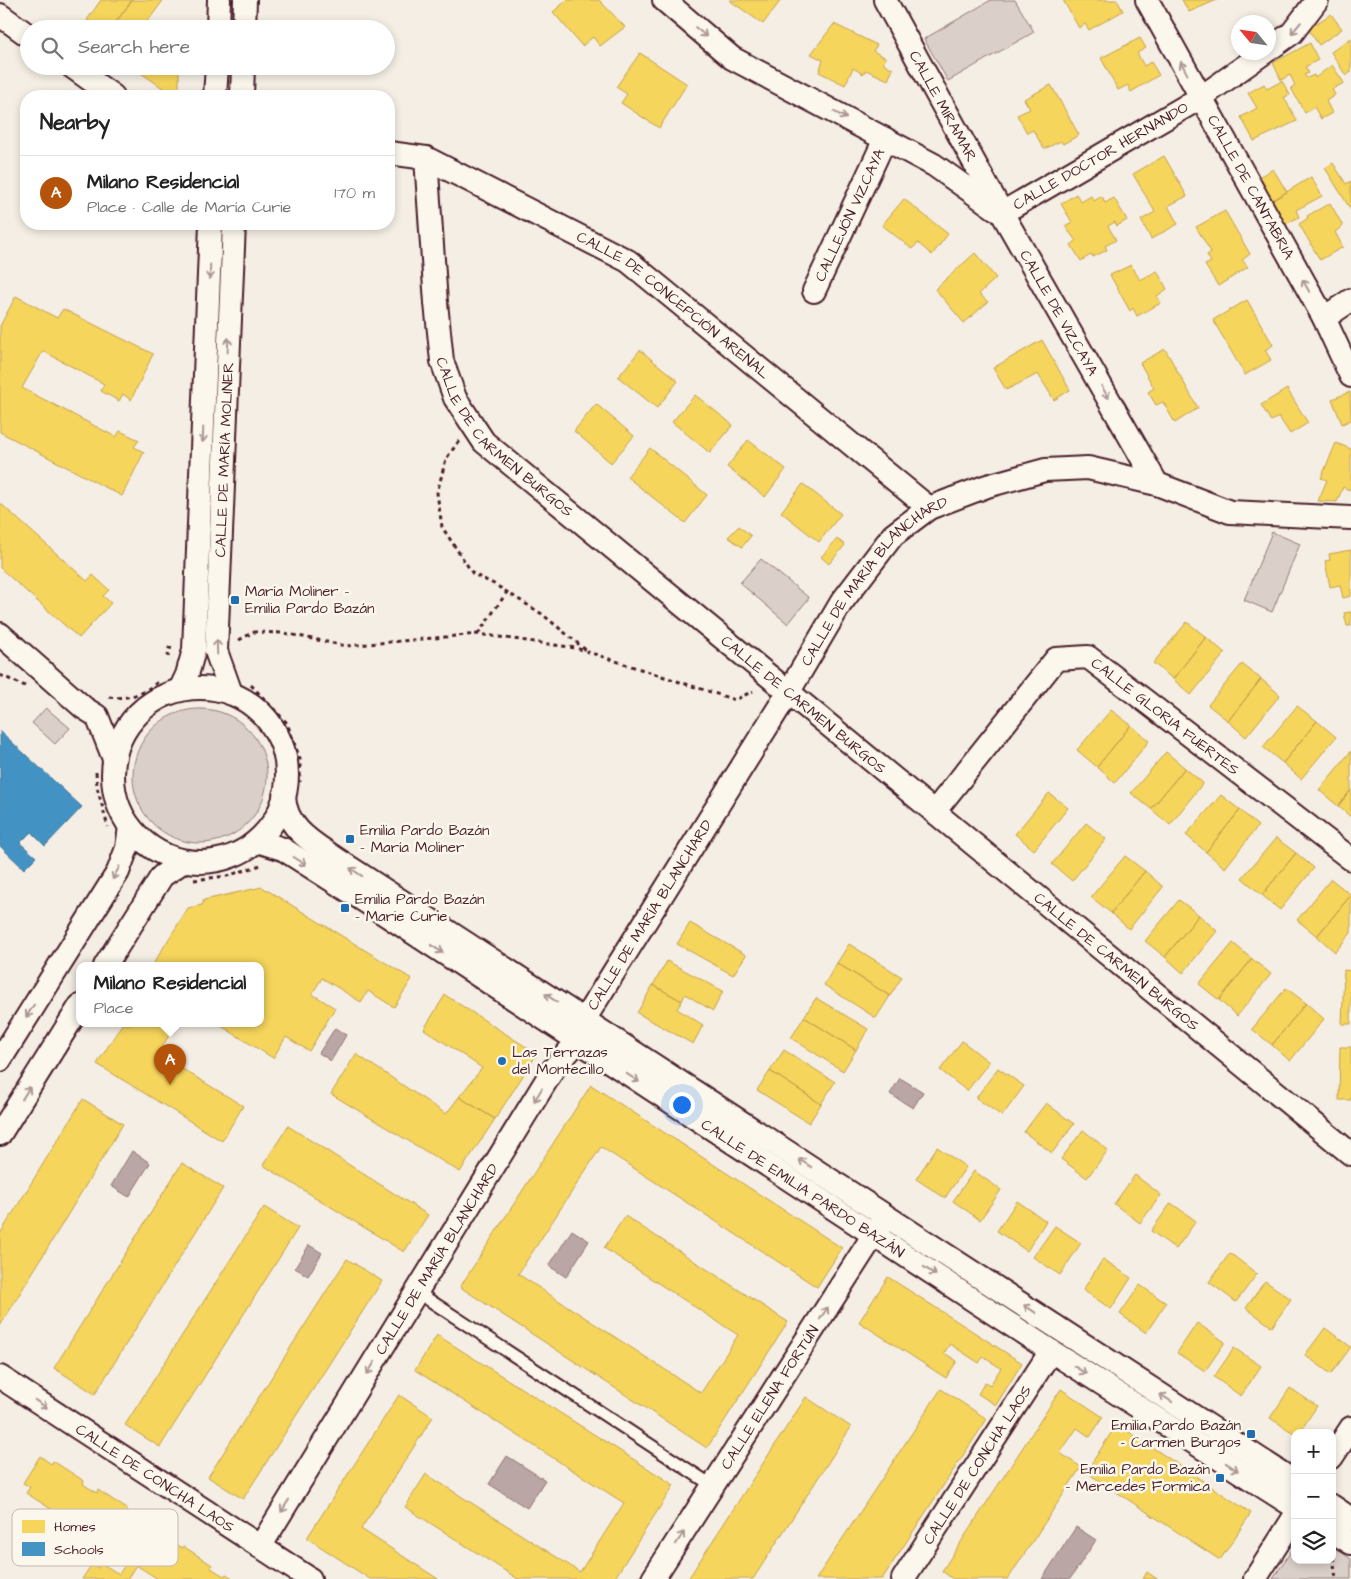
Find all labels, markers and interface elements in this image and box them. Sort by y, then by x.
north arrow [1231,15,1276,60]
search box [20,20,395,75]
one-way arrow [1290,21,1301,34]
one-way arrow [695,26,708,37]
icon: search [38,34,66,62]
text: Search here [78,34,190,61]
street label: CALLE MIRAMAR [904,47,982,165]
one-way arrow [1178,61,1188,76]
street label: CALLE DOCTOR HERNANDO [1009,97,1192,215]
text: Nearby [40,108,110,137]
one-way arrow [832,111,847,120]
street label: CALLE DE CANTABRIA [1202,111,1300,263]
street label: CALLEJÓN VIZCAYA [809,145,890,285]
text: Milano Residencial [87,169,239,196]
text: A [51,182,61,204]
text: 170 m [334,182,375,204]
text: Place · Calle de María Curie [87,196,291,218]
street label: CALLE DE CONCEPCIÓN ARENAL [573,226,775,384]
street label: CALLE DE VIZCAYA [1015,246,1104,380]
one-way arrow [205,264,214,280]
one-way arrow [1301,278,1311,293]
one-way arrow [224,337,233,353]
street label: CALLE DE CARMEN BURGOS [431,354,578,522]
street label: CALLE DE MARÍA MOLINER [209,362,239,558]
one-way arrow [1100,384,1110,398]
one-way arrow [198,426,208,443]
street label: CALLE DE MARÍA BLANCHARD [796,491,951,670]
place label: María Moliner - Emilia Pardo Bazán [245,581,375,619]
marker: María Moliner - Emilia Pardo Bazán [229,594,241,606]
street label: CALLE DE CARMEN BURGOS [716,630,891,779]
one-way arrow [212,639,221,655]
street label: CALLE GLORIA FUERTES [1087,653,1244,780]
street label: CALLE DE MARÍA BLANCHARD [582,815,717,1014]
place label: Emilia Pardo Bazán - María Moliner [360,820,490,858]
marker: Emilia Pardo Bazán - María Moliner [344,833,356,845]
one-way arrow [293,857,307,867]
one-way arrow [111,866,121,881]
one-way arrow [349,867,363,877]
street label: CALLE DE CARMEN BURGOS [1029,887,1204,1036]
place label: Emilia Pardo Bazán - Marie Curie [355,889,485,927]
marker: Emilia Pardo Bazán - Marie Curie [339,902,351,914]
one-way arrow [430,944,444,954]
popup [76,962,264,1027]
text: Milano Residencial [94,970,246,997]
one-way arrow [544,993,558,1003]
text: Place [94,997,133,1019]
one-way arrow [25,1004,35,1018]
place label: Las Terrazas del Montecillo [512,1042,608,1080]
pin: A [154,1044,186,1085]
marker: Las Terrazas del Montecillo [496,1055,508,1067]
one-way arrow [626,1073,640,1083]
one-way arrow [21,1086,31,1100]
one-way arrow [533,1087,543,1101]
your location [669,1092,695,1118]
street label: CALLE DE EMILIA PARDO BAZÁN [697,1114,909,1263]
one-way arrow [798,1157,812,1167]
street label: CALLE DE MARÍA BLANCHARD [370,1159,504,1359]
one-way arrow [922,1266,936,1276]
one-way arrow [1023,1304,1037,1315]
one-way arrow [819,1306,829,1320]
street label: CALLE ELENA FORTÚN [716,1321,824,1473]
one-way arrow [365,1360,375,1374]
one-way arrow [1073,1365,1087,1375]
street label: CALLE DE CONCHA LAOS [918,1381,1037,1549]
one-way arrow [1159,1393,1173,1403]
one-way arrow [34,1399,48,1409]
place label: Emilia Pardo Bazán - Carmen Burgos [1111,1415,1241,1454]
street label: CALLE DE CONCHA LAOS [71,1419,239,1538]
marker: Emilia Pardo Bazán - Carmen Burgos [1245,1428,1257,1440]
map controls [1291,1429,1336,1564]
button: + [1291,1429,1336,1474]
place label: Emilia Pardo Bazán - Mercedes Formica [1065,1459,1210,1497]
one-way arrow [1224,1462,1238,1472]
marker: Emilia Pardo Bazán - Mercedes Formica [1214,1472,1226,1484]
button: − [1291,1474,1336,1519]
one-way arrow [280,1498,290,1512]
legend [12,1509,178,1566]
text: Homes [54,1517,96,1537]
button: layers [1291,1519,1336,1564]
one-way arrow [674,1531,685,1545]
text: Schools [54,1540,104,1560]

